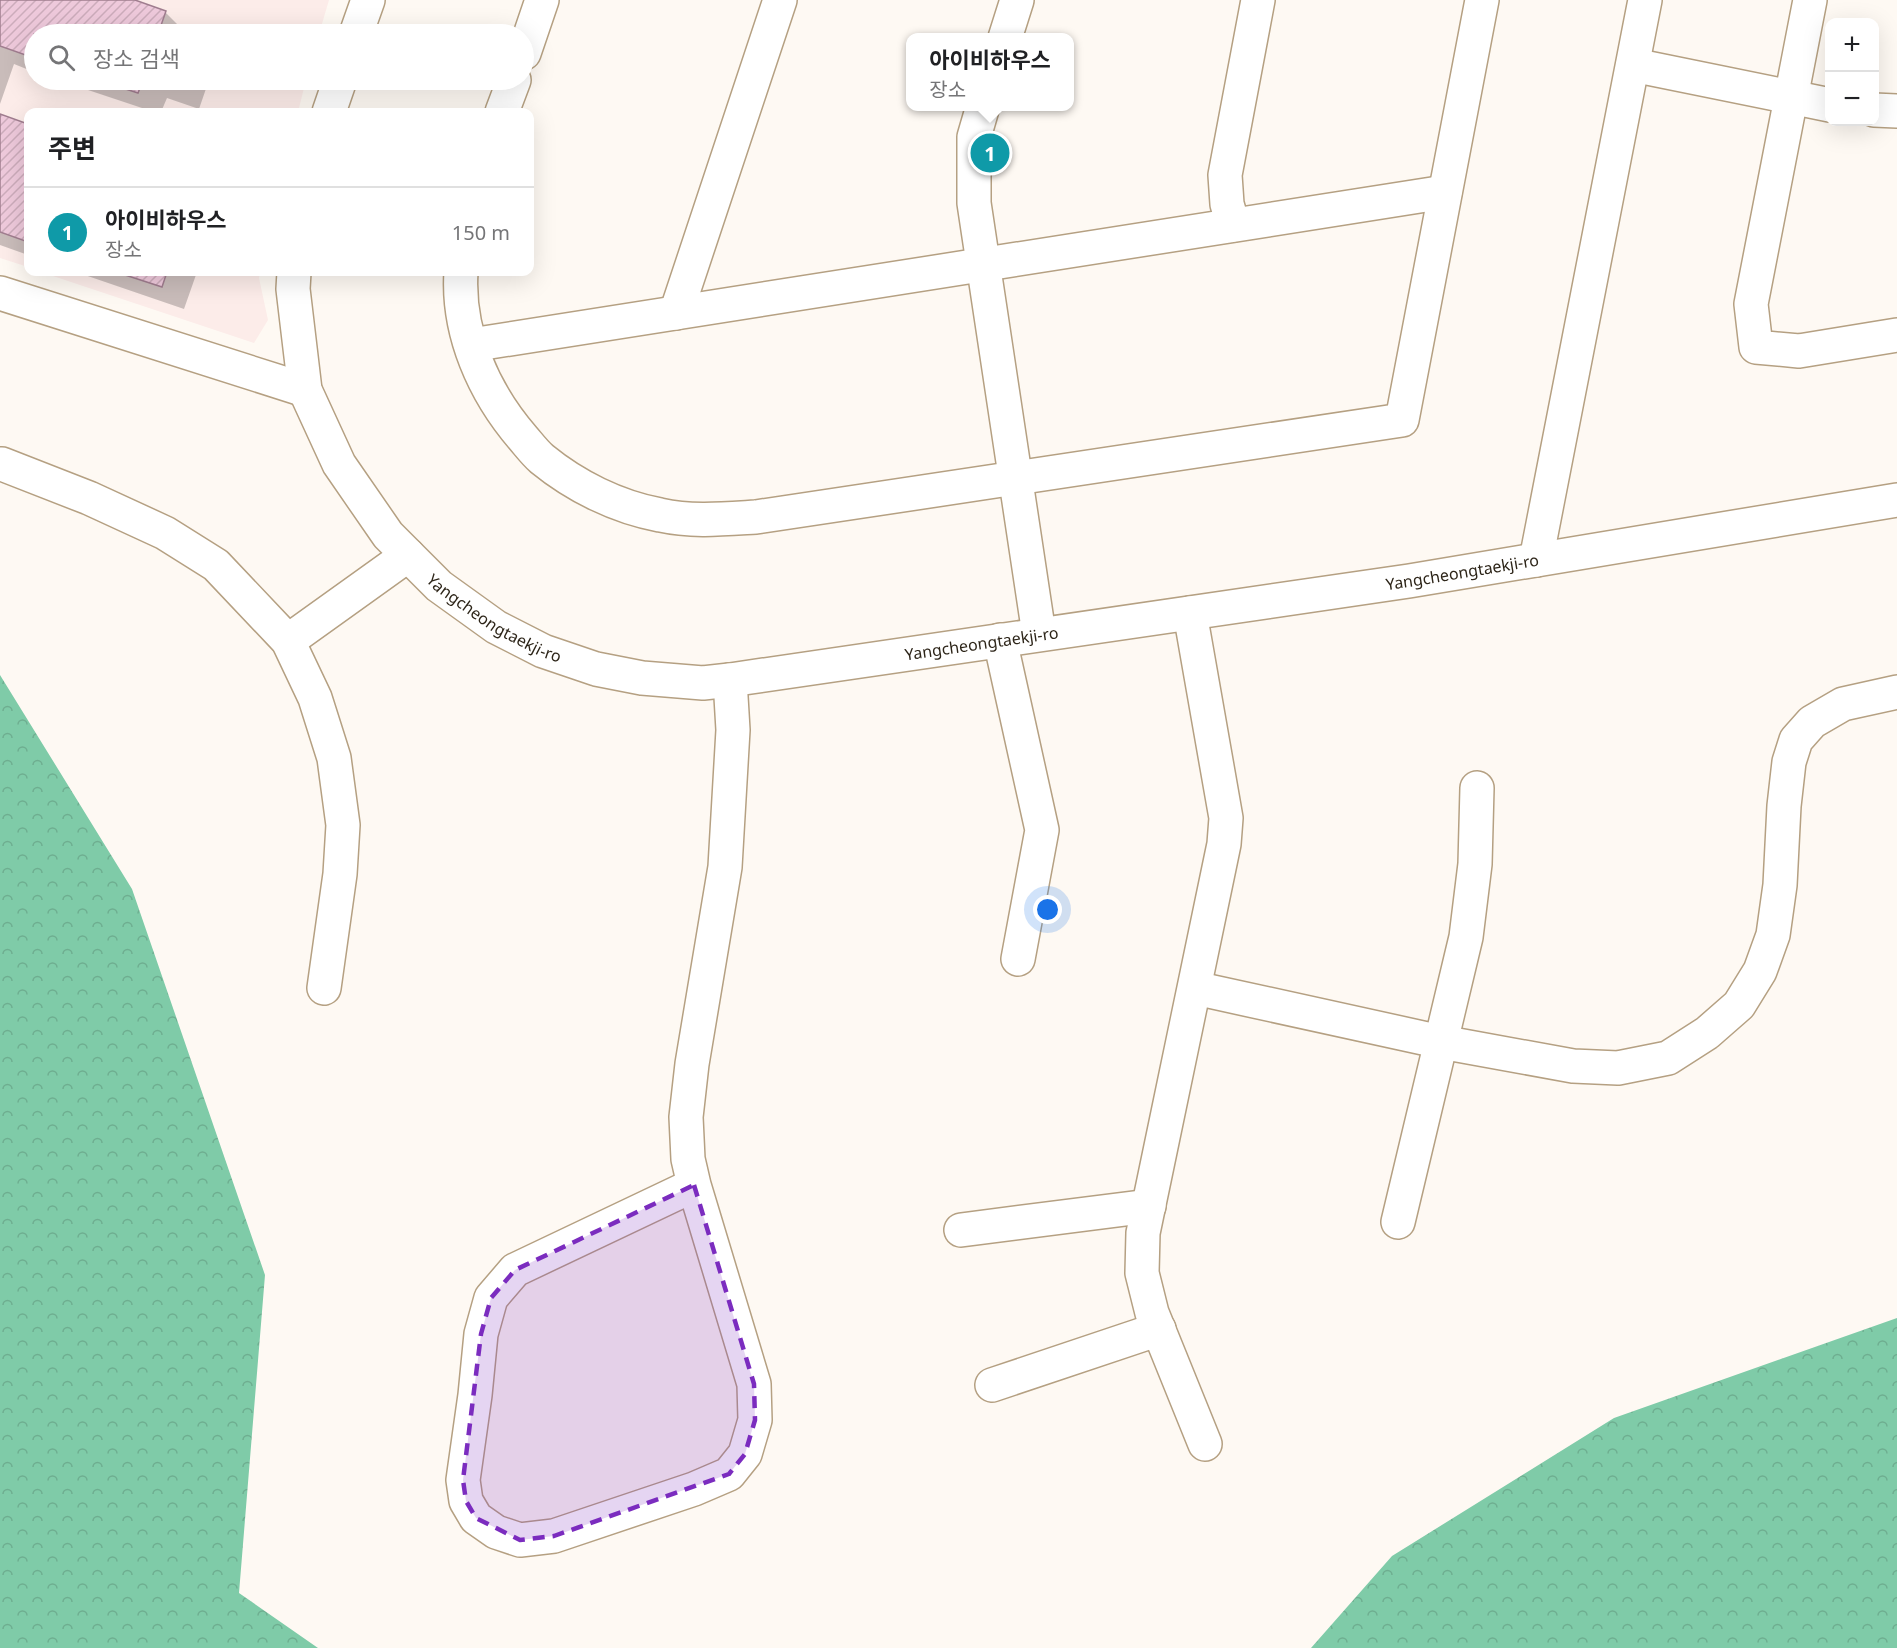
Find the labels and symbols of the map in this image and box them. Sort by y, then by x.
pin: 1 [970,130,1010,176]
street label: Yangcheongtaekji-ro [1384,549,1540,595]
street label: Yangcheongtaekji-ro [422,569,564,667]
street label: Yangcheongtaekji-ro [903,621,1060,665]
your location [1033,895,1062,924]

